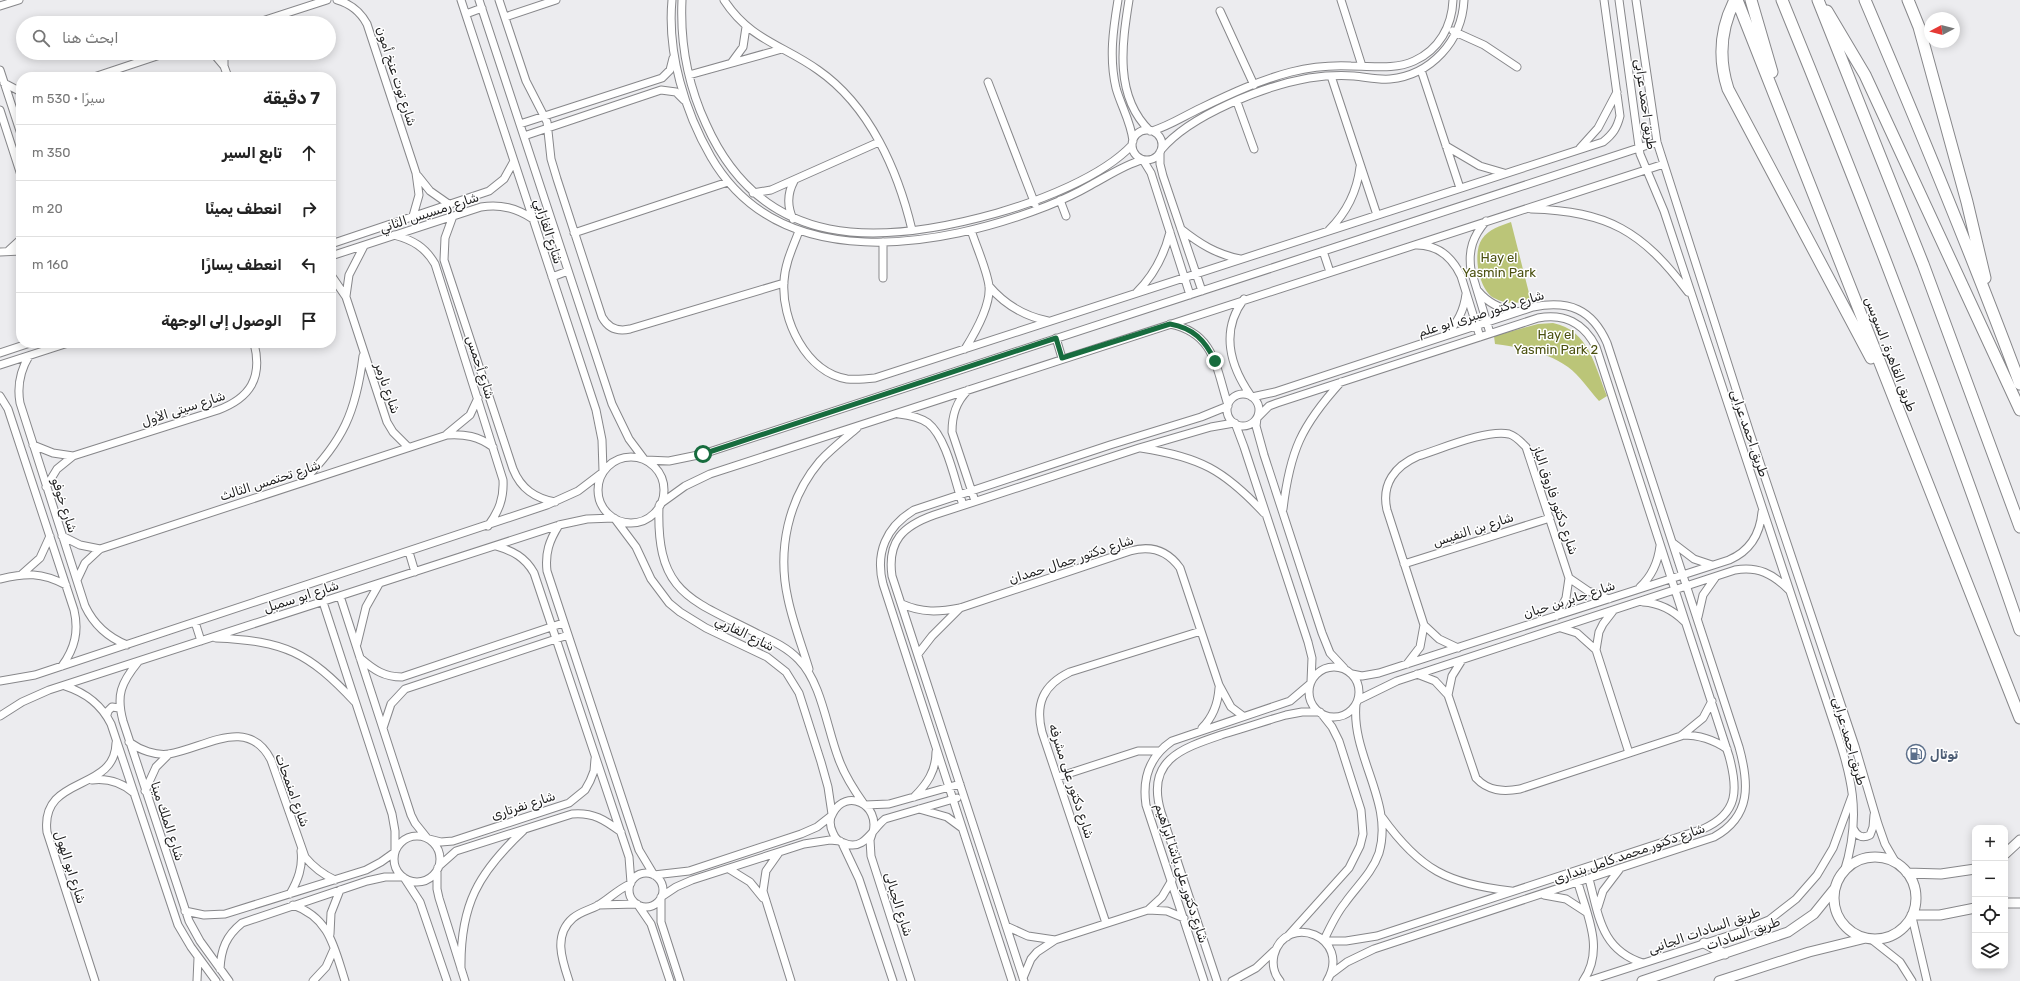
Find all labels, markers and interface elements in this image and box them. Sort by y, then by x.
north arrow [1924,12,1960,48]
search box [16,16,336,60]
street label: شارع توت عنخ أمون [371,24,420,129]
icon: search [30,27,52,49]
text: ابحث هنا [62,29,119,47]
street label: طريق احمد عرابى [1631,58,1659,151]
text: 7 دقيقة [263,88,320,108]
text: سيرًا · 530 m [32,91,105,106]
icon: ahead [298,142,320,164]
text: تابع السير [222,144,282,162]
text: 350 m [32,145,71,160]
street label: شارع رمسيس الثاني [378,189,481,237]
street label: شارع الفارابي [529,197,566,266]
icon: right [298,198,320,220]
text: انعطف يمينًا [205,200,282,218]
text: 20 m [32,201,63,216]
park label: Hay el Yasmin Park [1462,250,1536,280]
icon: left [298,254,320,276]
text: انعطف يسارًا [201,256,282,274]
text: 160 m [32,257,68,272]
street label: شارع دكتور صبرى ابو علم [1416,287,1547,342]
street label: طريق القاهرة, السويس [1861,294,1919,414]
icon: arrive [298,310,320,332]
text: الوصول إلى الوجهة [161,312,282,330]
park label: Hay el Yasmin Park 2 [1514,327,1598,357]
street label: شارع أحمس [461,333,498,402]
route end [1206,352,1224,370]
street label: شارع نارمر [370,360,403,416]
street label: طريق احمد عرابى [1727,387,1772,479]
street label: شارع سيتى الأول [139,388,228,431]
street label: شارع دكتور فاروق الباز [1528,443,1581,557]
route start [694,445,712,463]
street label: شارع تحتمس الثالث [218,457,323,506]
street label: شارع خوفو [47,476,81,535]
street label: شارع بن النفيس [1431,509,1516,552]
street label: شارع دكتور جمال حمدان [1007,532,1136,589]
street label: شارع ابو سمبل [262,577,341,618]
street label: شارع جابر بن حيان [1521,578,1618,623]
street label: شارع الفاربي [712,613,777,656]
street label: طريق احمد عرابى [1829,695,1869,787]
street label: شارع دكتور على مشرفه [1044,722,1097,841]
fuel station icon: توتال [1905,743,1927,765]
place label: توتال [1930,747,1959,763]
street label: شارع امنمحات [270,751,313,830]
street label: شارع الملك مينا [146,780,187,863]
street label: شارع نفرتارى [489,788,558,825]
street label: شارع دكتور على باشا ابراهيم [1150,801,1211,946]
street label: شارع دكتور محمد كامل بندارى [1551,820,1708,888]
map controls [1972,825,2008,969]
button: + [1972,825,2008,861]
street label: شارع ابو الهول [50,829,89,906]
button: − [1972,861,2008,897]
street label: شارع الجبالى [879,870,916,939]
button: locate [1972,897,2008,933]
street label: طريق السادات الجانبى [1646,903,1762,957]
street label: طريق السادات [1704,913,1782,953]
button: layers [1972,933,2008,969]

